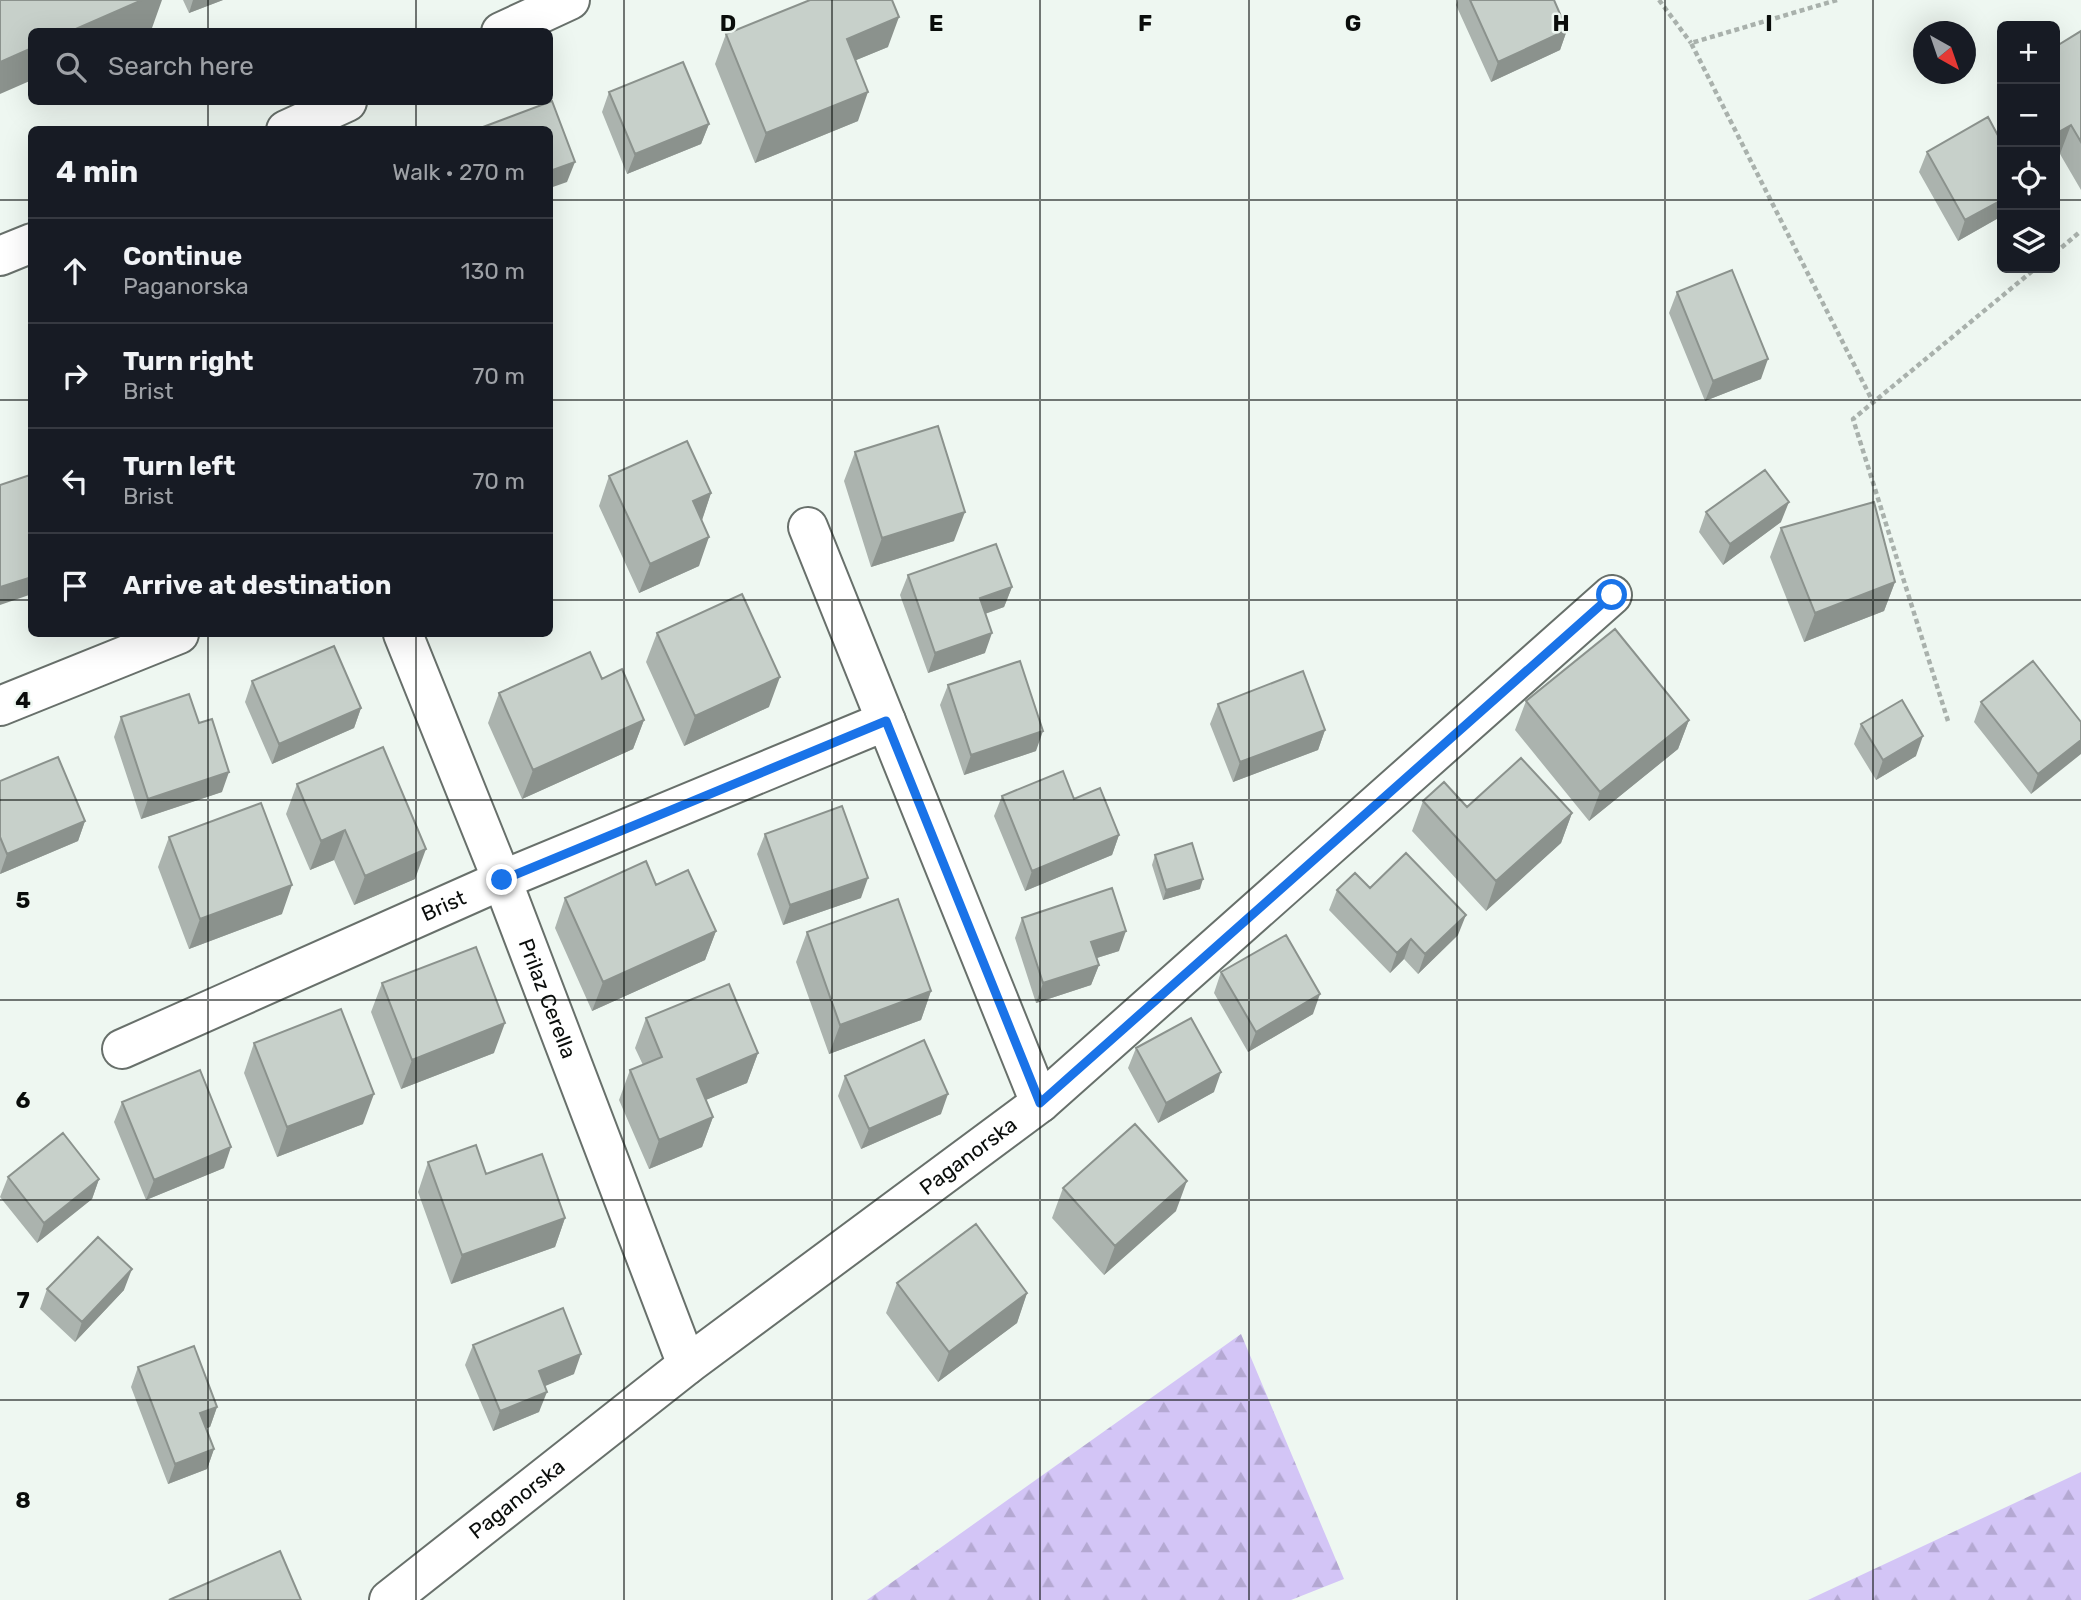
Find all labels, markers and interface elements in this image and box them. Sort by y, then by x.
text: D [720,9,736,37]
text: E [929,9,943,37]
text: F [1138,9,1152,37]
text: G [1345,9,1361,37]
text: H [1552,9,1570,37]
text: I [1765,9,1773,37]
north arrow [1913,21,1976,84]
map controls [1997,21,2060,273]
button: + [1997,21,2060,84]
search box [28,28,553,105]
icon: search [52,48,90,86]
text: Search here [108,51,254,82]
button: − [1997,84,2060,147]
button: locate [1997,147,2060,210]
text: 4 min [56,154,138,190]
text: Walk · 270 m [392,158,525,186]
button: layers [1997,210,2060,273]
text: Continue [123,241,242,272]
icon: ahead [56,252,94,290]
text: 130 m [461,257,525,285]
text: Paganorska [123,272,249,300]
text: Turn right [123,346,253,377]
icon: right [56,357,94,395]
text: 70 m [473,362,525,390]
text: Brist [123,377,173,405]
text: Turn left [123,451,235,482]
icon: left [56,462,94,500]
text: 70 m [473,467,525,495]
text: Brist [123,482,173,510]
icon: arrive [56,567,94,605]
text: Arrive at destination [123,570,391,601]
route start [1596,579,1627,610]
text: 4 [15,686,31,714]
route end [486,864,517,895]
street label: Brist [417,885,470,926]
text: 5 [16,886,31,914]
street label: Prilaz Cerella [513,935,582,1062]
text: 6 [16,1086,31,1114]
street label: Paganorska [915,1111,1022,1200]
text: 7 [16,1286,30,1314]
street label: Paganorska [464,1453,569,1544]
text: 8 [15,1486,31,1514]

